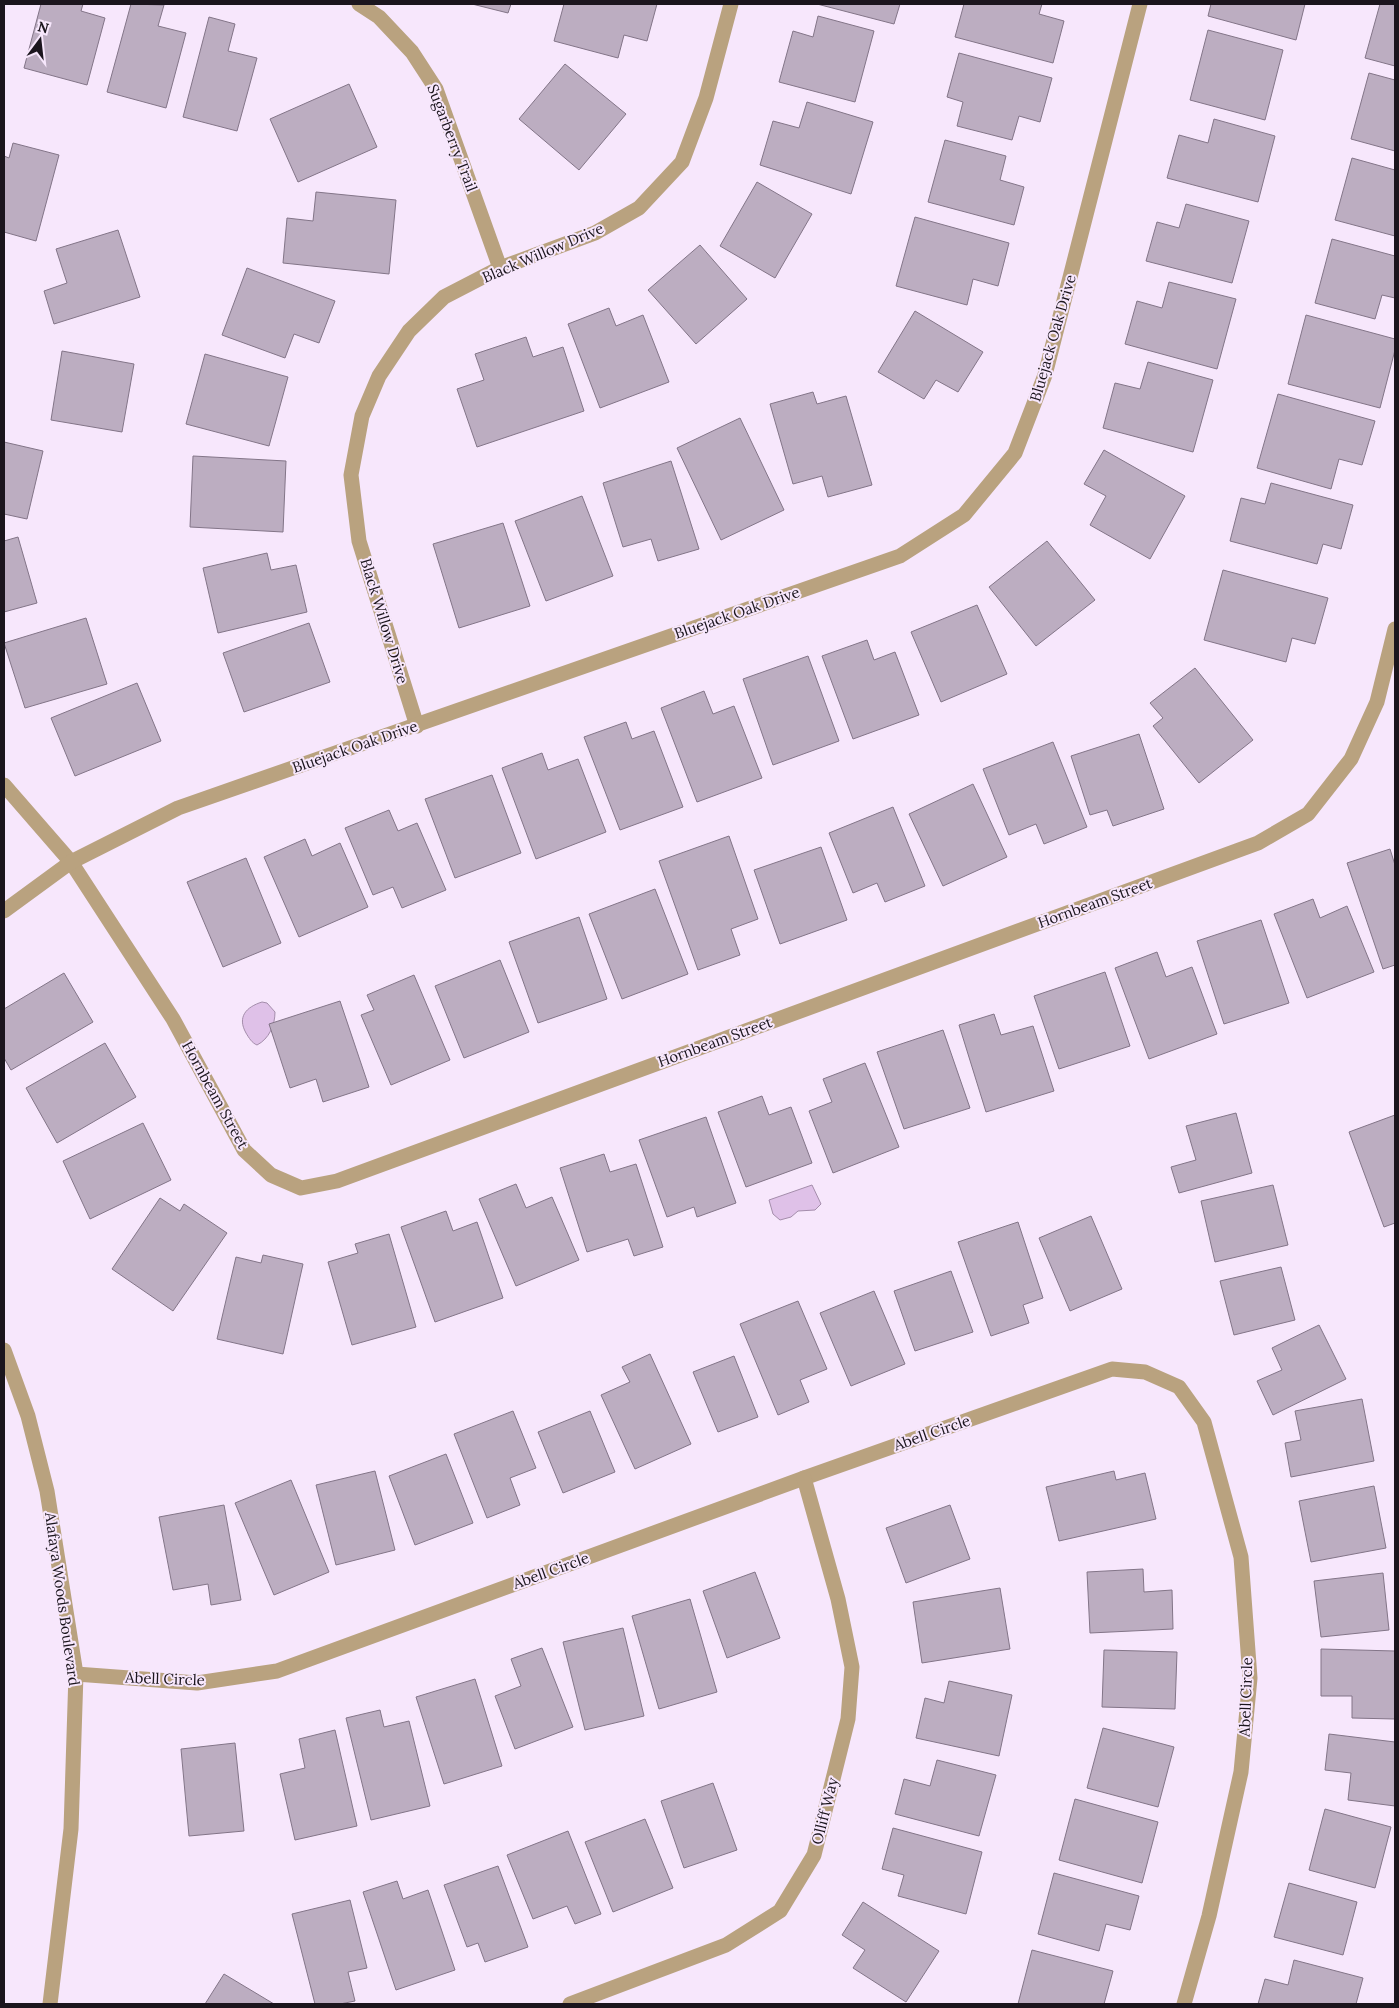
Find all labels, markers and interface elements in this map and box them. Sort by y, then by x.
north arrow [15,15,65,65]
text: N [36,17,51,38]
street label: Sugarberry Trail [423,81,482,194]
street label: Black Willow Drive [479,218,606,287]
street label: Bluejack Oak Drive [1025,272,1080,404]
street label: Black Willow Drive [356,556,413,686]
street label: Bluejack Oak Drive [672,582,802,643]
street label: Bluejack Oak Drive [290,716,420,777]
street label: Hornbeam Street [1035,873,1155,932]
street label: Hornbeam Street [655,1012,775,1071]
street label: Hornbeam Street [178,1038,253,1152]
street label: Abell Circle [890,1411,973,1455]
street label: Alafaya Woods Boulevard [41,1510,84,1687]
street label: Abell Circle [509,1548,591,1593]
street label: Abell Circle [1235,1657,1256,1738]
street label: Abell Circle [124,1668,205,1689]
street label: Olliff Way [807,1775,842,1846]

